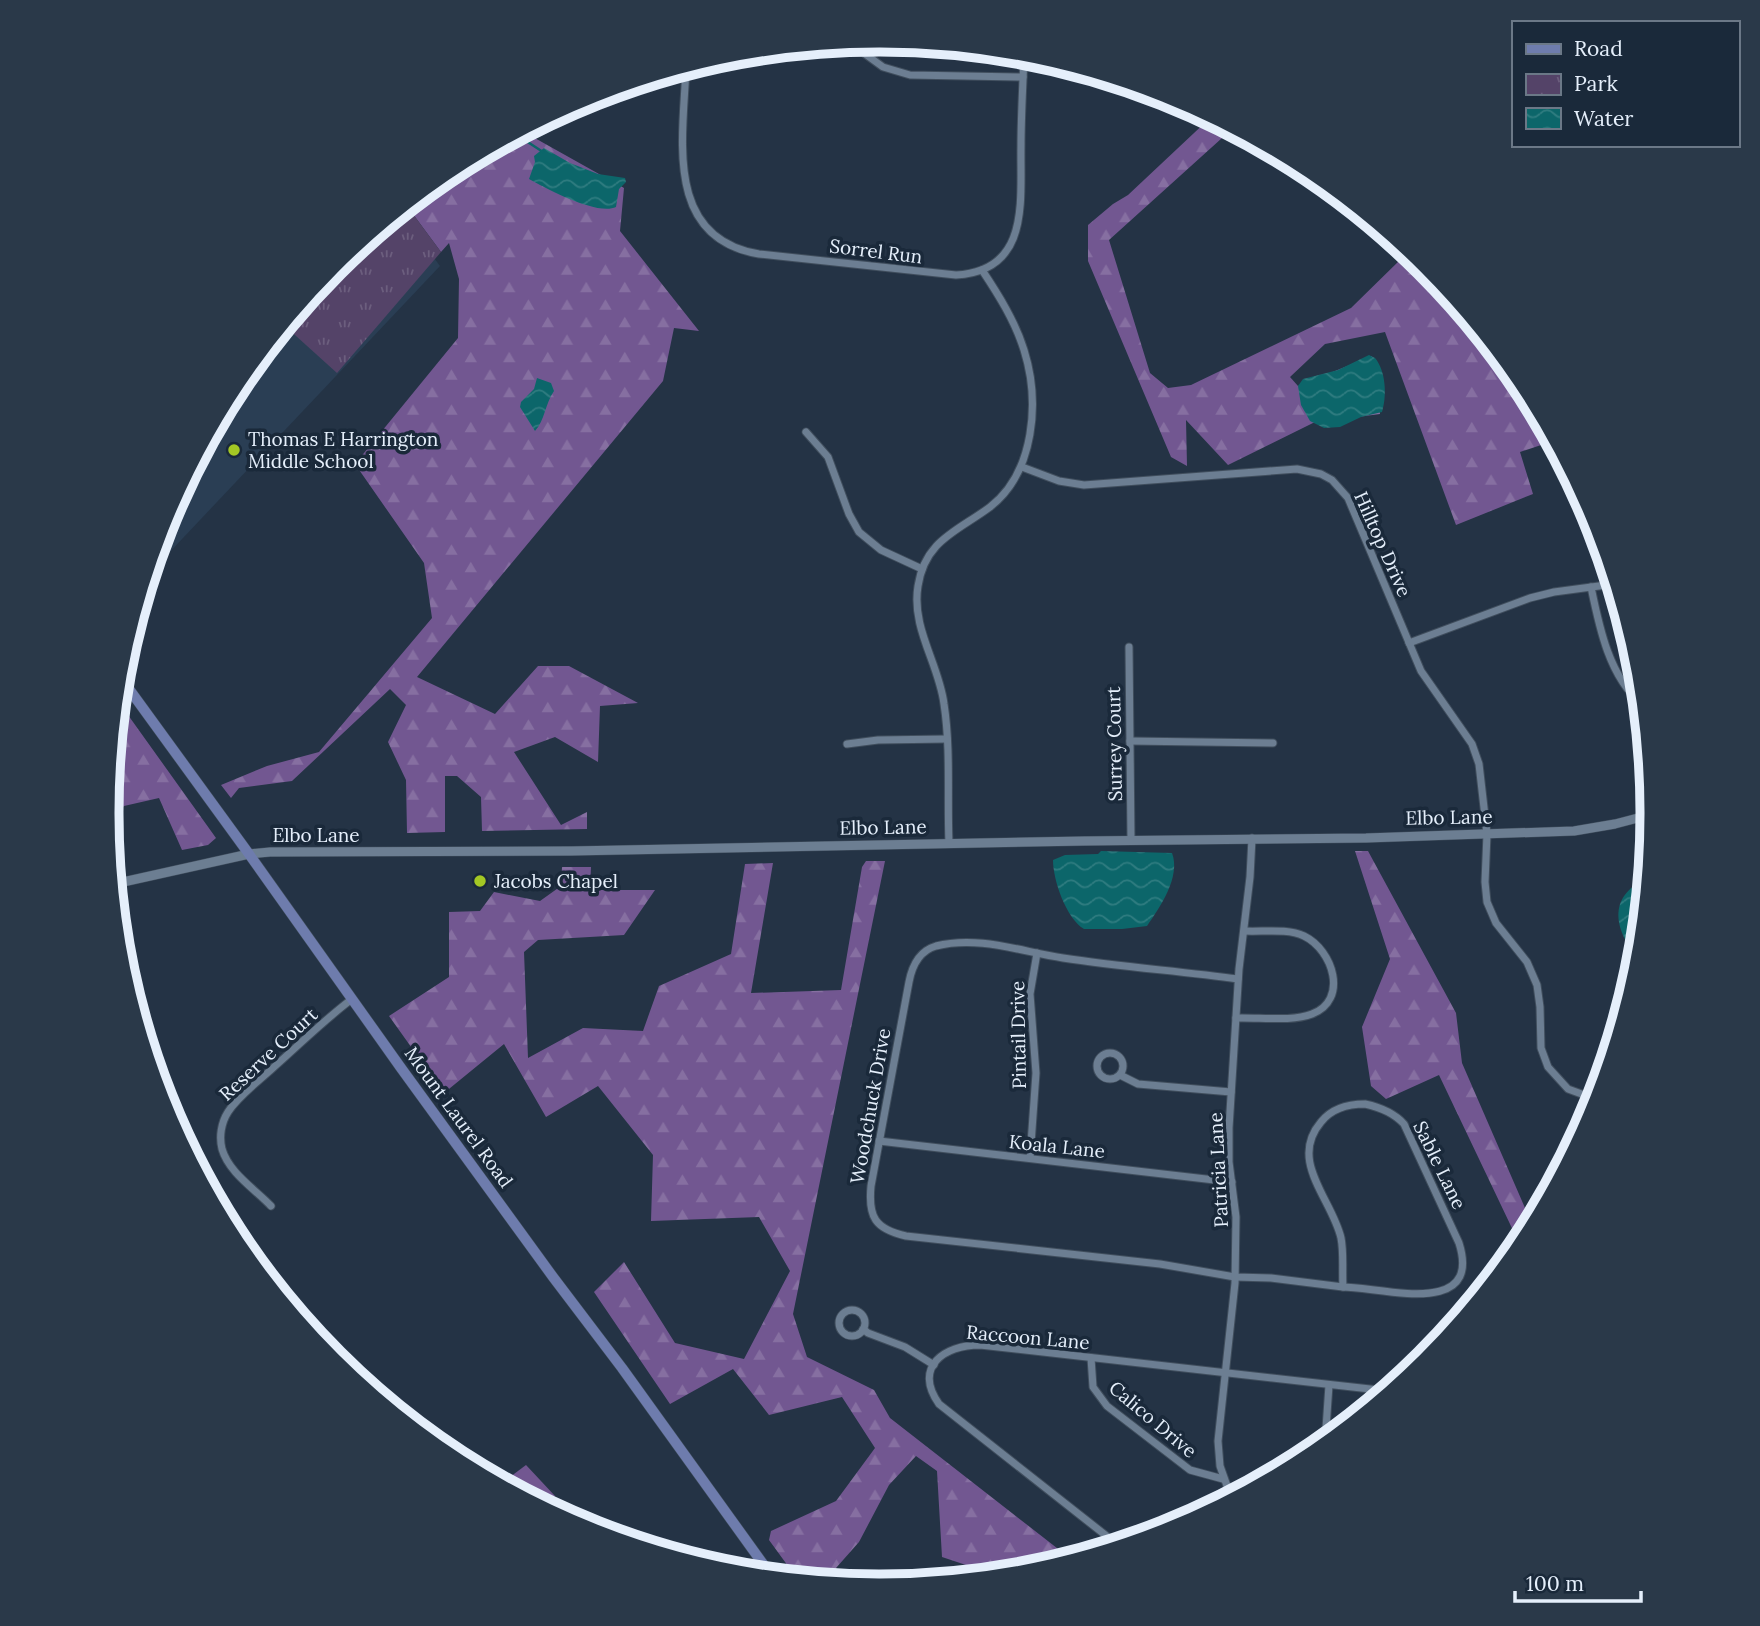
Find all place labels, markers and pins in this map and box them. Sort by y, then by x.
place label: Thomas E Harrington Middle School [248,427,438,473]
marker: Thomas E Harrington Middle School [226,442,242,458]
place label: Jacobs Chapel [493,869,618,893]
marker: Jacobs Chapel [472,873,488,889]

